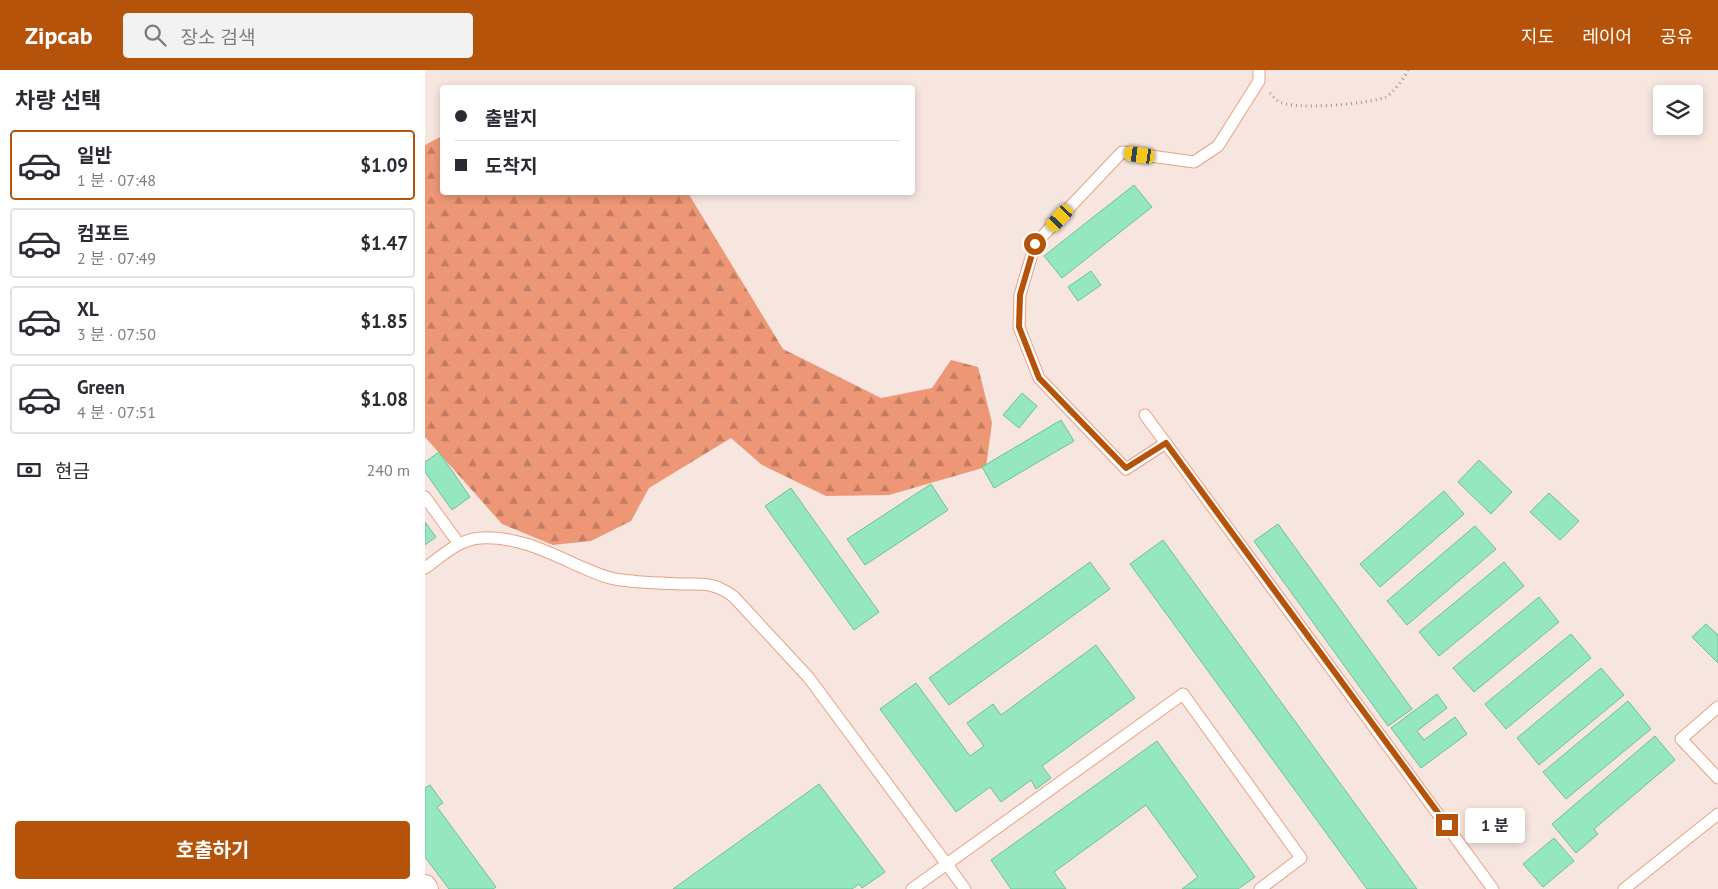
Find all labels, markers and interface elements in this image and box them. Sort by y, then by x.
search box [123,13,473,58]
text: Zipcab [25,20,93,51]
icon: search [141,21,169,49]
text: 장소 검색 [181,25,256,49]
text: 지도 [1521,25,1554,48]
text: 레이어 [1582,25,1632,48]
text: 공유 [1660,25,1693,48]
map controls [1653,85,1703,135]
button: layers [1653,85,1703,135]
text: 차량 선택 [15,86,102,114]
text: 출발지 [485,106,537,130]
icon: car [17,143,62,188]
text: 일반 [77,143,112,167]
car [1124,145,1155,165]
text: $1.09 [360,153,408,177]
text: 도착지 [485,154,537,178]
text: 1 분 · 07:48 [77,170,156,190]
car [1044,202,1075,234]
icon: car [17,221,62,266]
text: 컴포트 [77,221,129,245]
text: $1.47 [360,231,408,255]
route start [1024,233,1046,255]
text: 2 분 · 07:49 [77,248,156,268]
text: XL [77,297,99,321]
icon: car [17,299,62,344]
text: $1.85 [360,309,408,333]
text: 3 분 · 07:50 [77,324,156,344]
text: Green [77,375,125,399]
icon: car [17,377,62,422]
text: $1.08 [360,387,408,411]
text: 4 분 · 07:51 [77,402,156,422]
icon: cash [15,456,43,484]
text: 현금 [55,459,90,483]
text: 240 m [367,460,410,480]
callout: 1 분 [1465,808,1525,842]
route end [1436,814,1458,836]
text: 1 분 [1481,815,1509,835]
button: 호출하기 [15,821,410,879]

